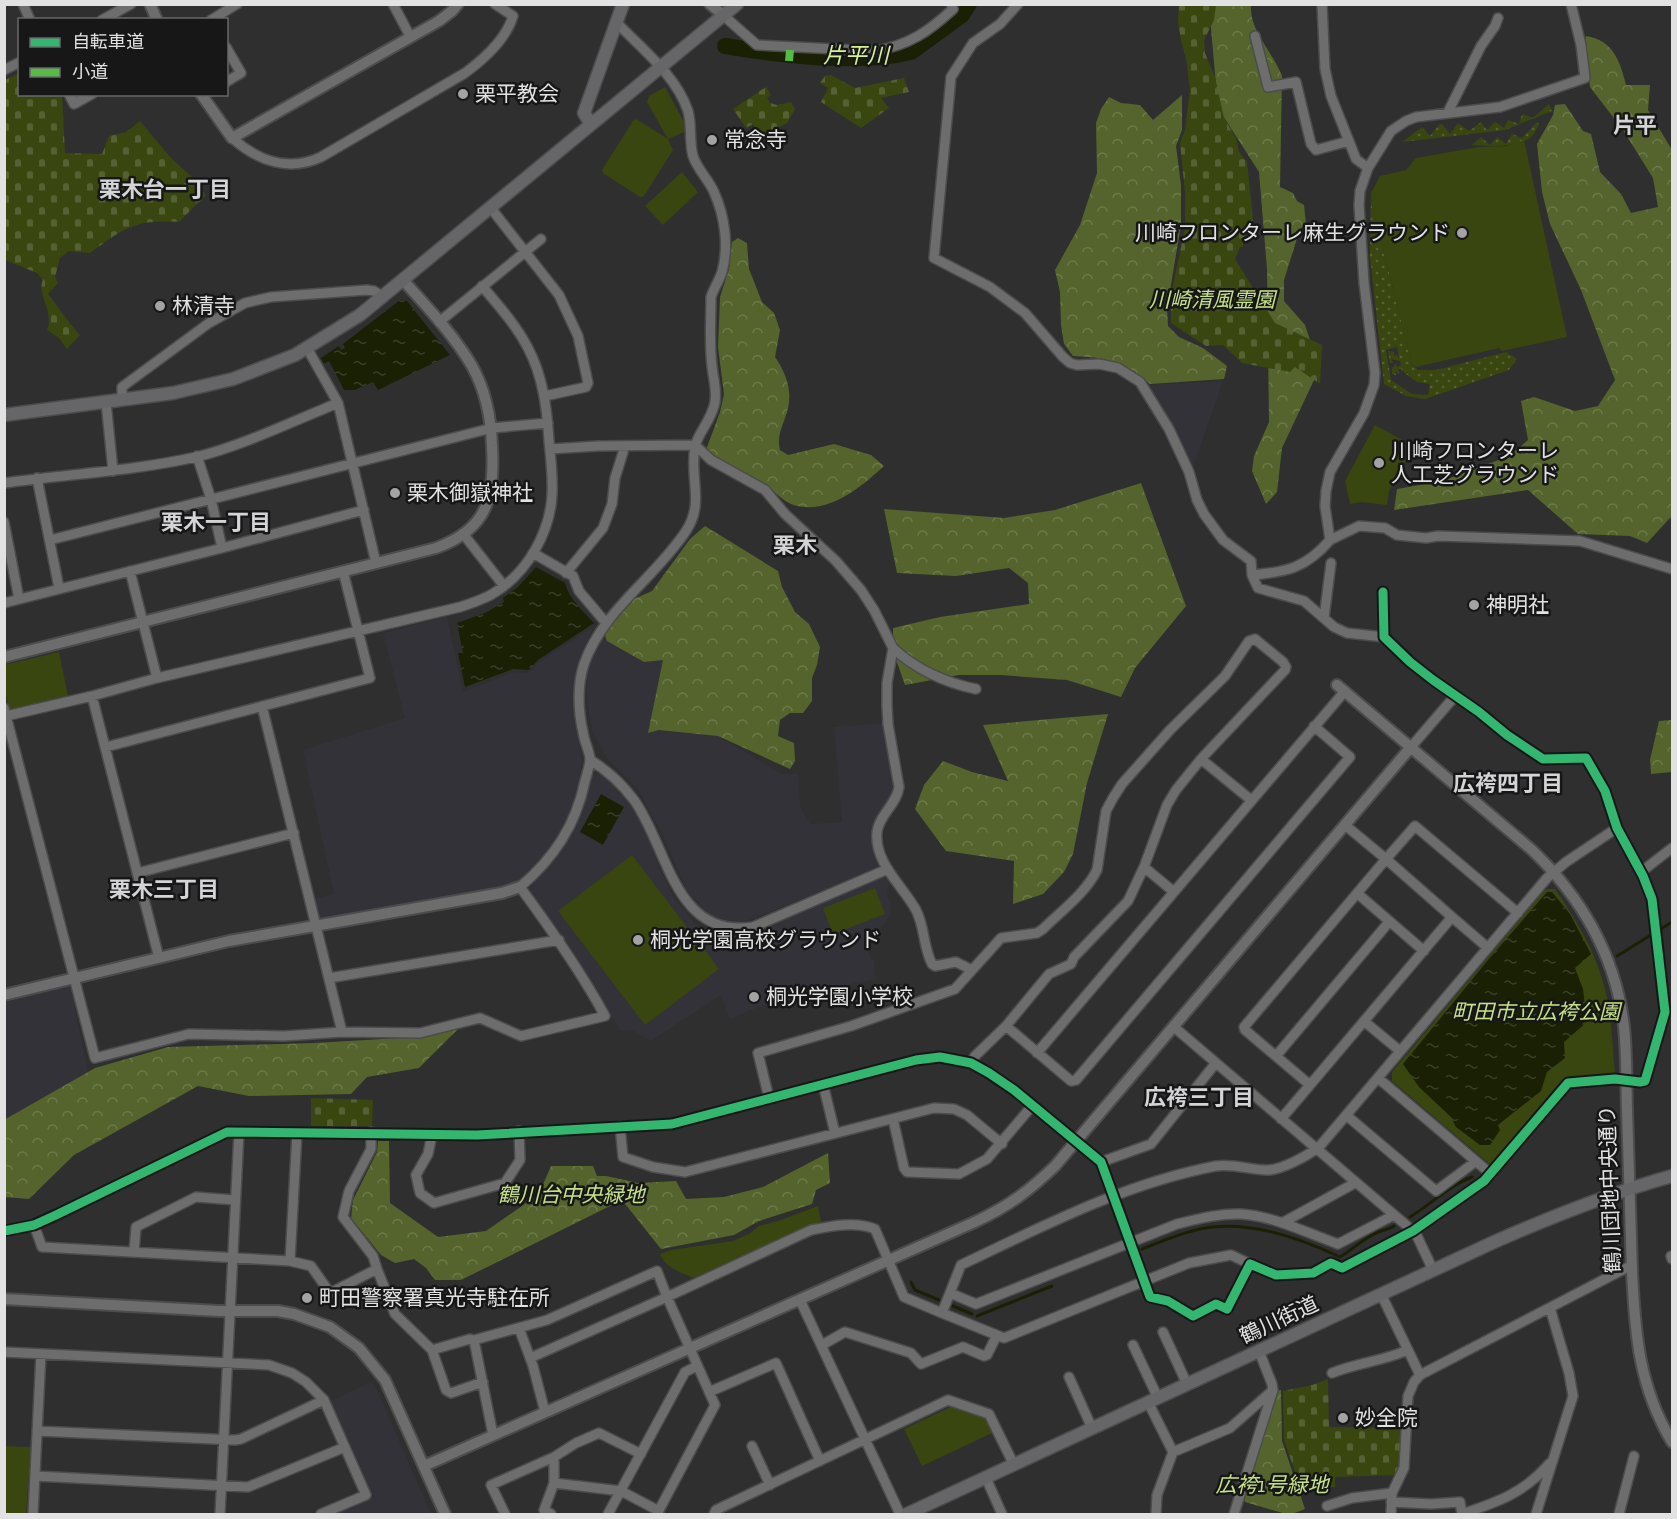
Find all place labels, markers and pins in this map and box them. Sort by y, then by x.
place label: 栗平教会 [475,81,559,106]
marker: 栗平教会 [456,87,470,101]
place label: 常念寺 [724,127,787,152]
marker: 常念寺 [705,133,719,147]
place label: 川崎フロンターレ麻生グラウンド [1135,220,1450,245]
marker: 川崎フロンターレ麻生グラウンド [1455,226,1469,240]
place label: 林清寺 [172,293,235,318]
marker: 林清寺 [153,299,167,313]
place label: 川崎フロンターレ 人工芝グラウンド [1391,438,1559,487]
marker: 川崎フロンターレ 人工芝グラウンド [1372,456,1386,470]
place label: 栗木御嶽神社 [407,480,533,505]
marker: 栗木御嶽神社 [388,486,402,500]
place label: 神明社 [1486,592,1549,617]
marker: 神明社 [1467,598,1481,612]
place label: 桐光学園高校グラウンド [650,927,881,952]
marker: 桐光学園高校グラウンド [631,933,645,947]
place label: 桐光学園小学校 [766,984,913,1009]
marker: 桐光学園小学校 [747,990,761,1004]
place label: 町田警察署真光寺駐在所 [319,1285,550,1310]
marker: 町田警察署真光寺駐在所 [300,1291,314,1305]
place label: 妙全院 [1355,1405,1418,1430]
marker: 妙全院 [1336,1411,1350,1425]

